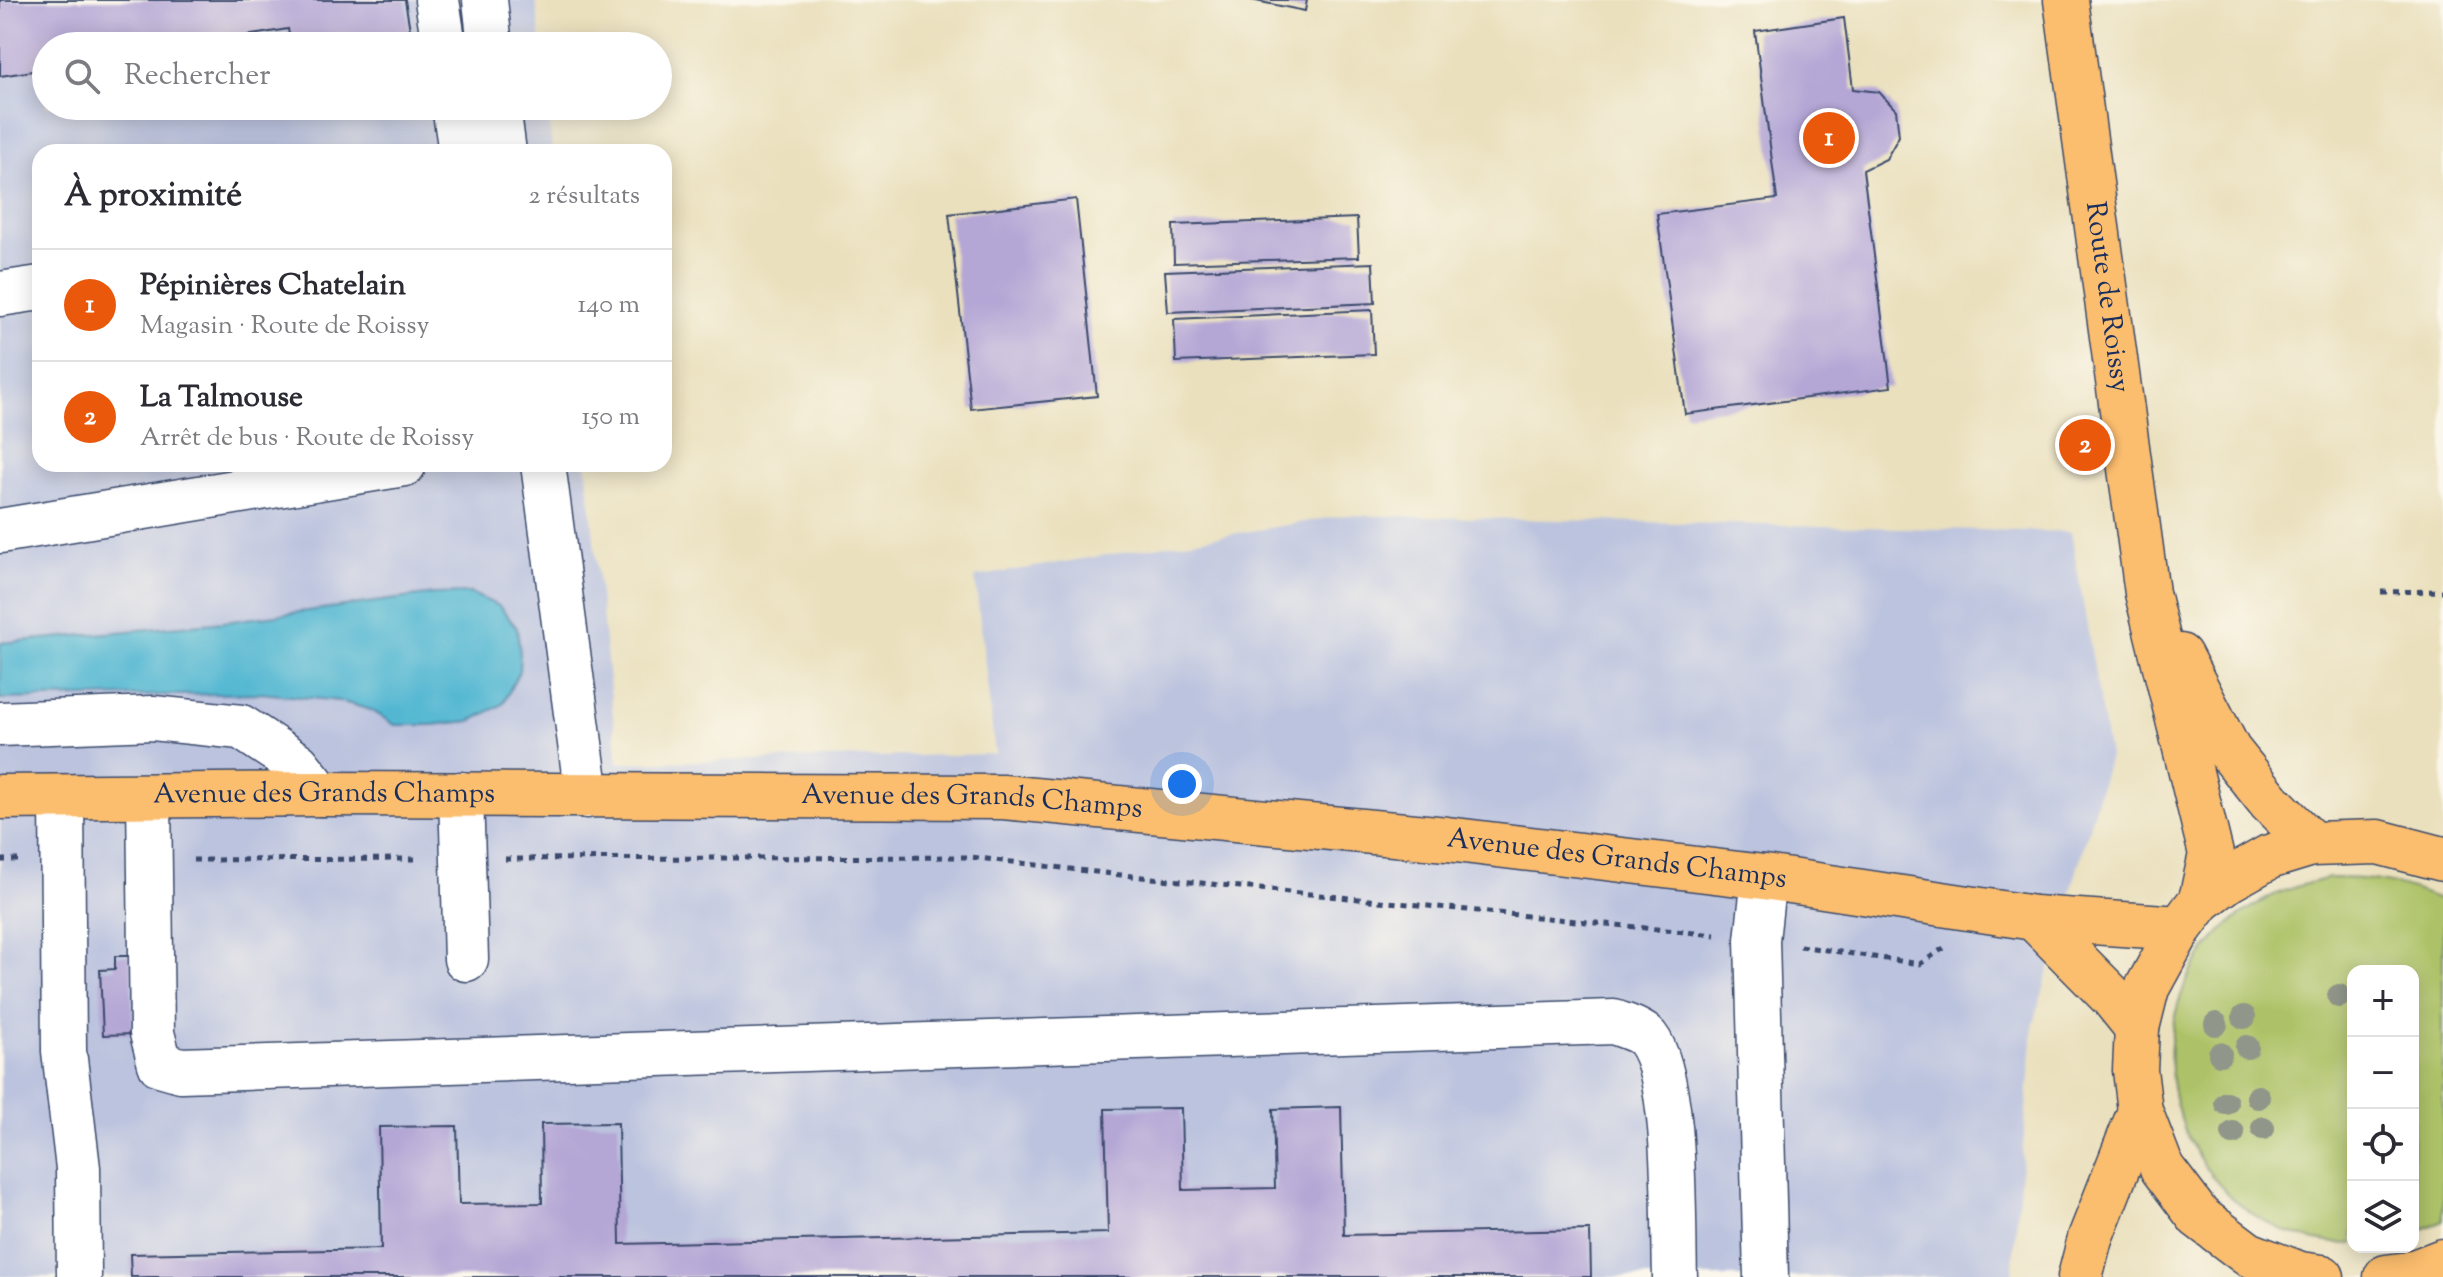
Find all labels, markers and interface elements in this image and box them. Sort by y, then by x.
search box [32,32,672,120]
icon: search [60,54,104,98]
text: Rechercher [124,55,271,98]
pin: 1 [1803,108,1855,168]
text: À proximité [64,172,242,221]
text: 2 résultats [529,178,640,215]
street label: Route de Roissy [2074,199,2139,395]
text: Pépinières Chatelain [140,265,406,308]
text: 1 [86,287,94,324]
text: 140 m [577,287,640,324]
text: Magasin · Route de Roissy [140,308,429,345]
text: La Talmouse [140,377,303,420]
text: 2 [84,399,96,436]
text: 150 m [581,399,640,436]
pin: 2 [2059,415,2111,475]
text: Arrêt de bus · Route de Roissy [140,420,474,457]
your location [1162,764,1202,804]
street label: Avenue des Grands Champs [153,774,495,816]
street label: Avenue des Grands Champs [801,776,1144,830]
street label: Avenue des Grands Champs [1445,819,1789,900]
map controls [2347,965,2419,1253]
button: + [2347,965,2419,1037]
button: − [2347,1037,2419,1109]
button: locate [2347,1109,2419,1181]
button: layers [2347,1181,2419,1253]

